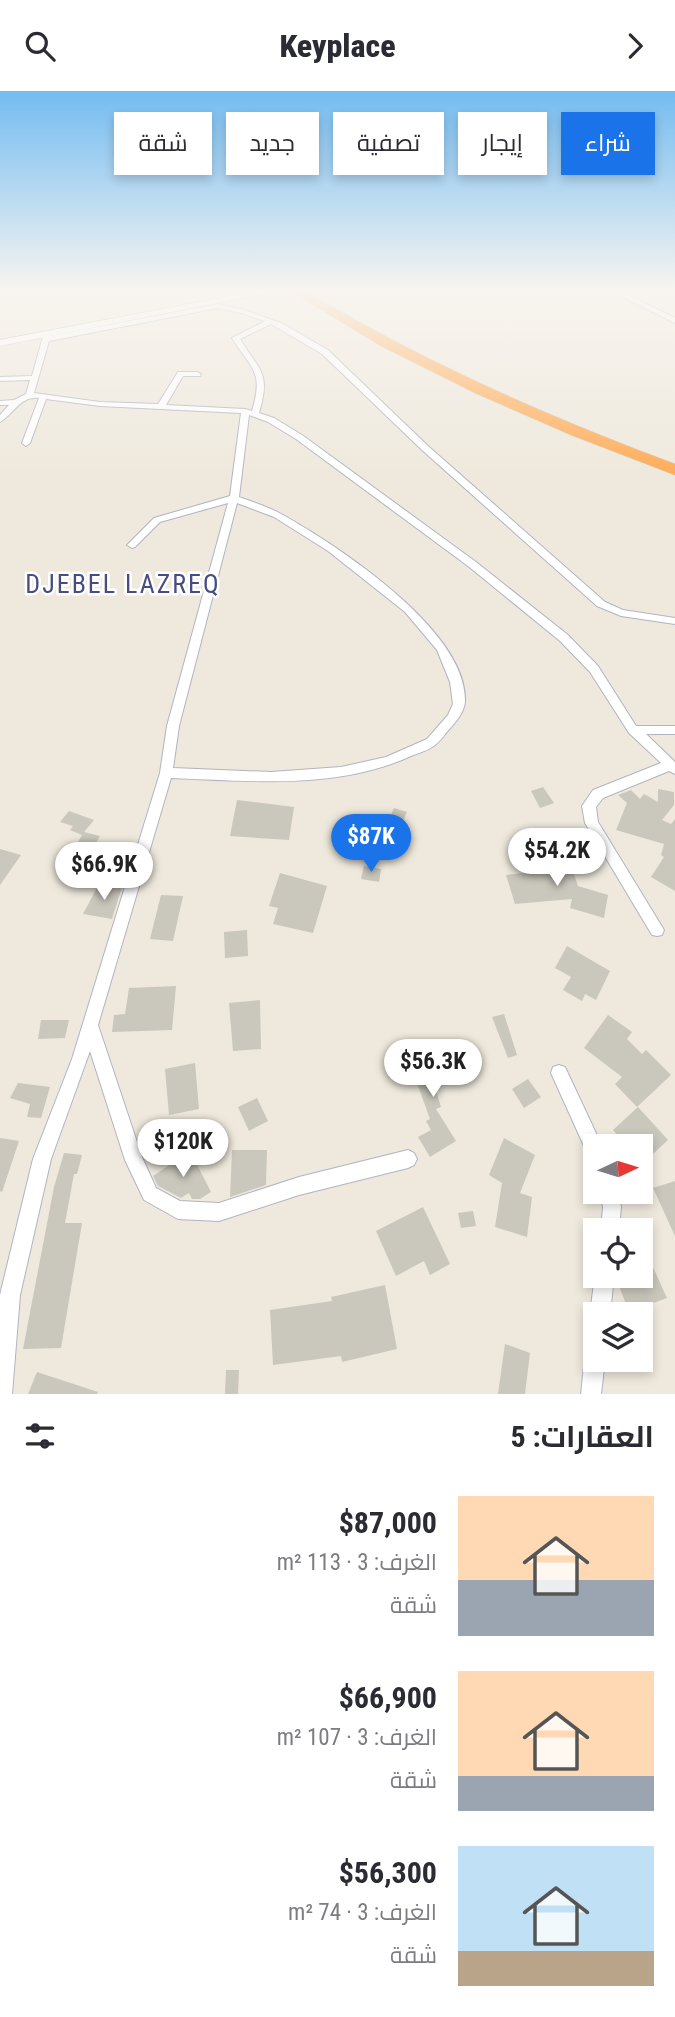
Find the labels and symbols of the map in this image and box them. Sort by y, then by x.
district label: DJEBEL LAZREQ [25,569,221,599]
pin: $87K [330,815,412,874]
pin: $54.2K [500,829,614,888]
pin: $66.9K [47,843,161,902]
pin: $56.3K [376,1039,490,1099]
pin: $120K [134,1119,232,1179]
north arrow [583,1134,653,1204]

